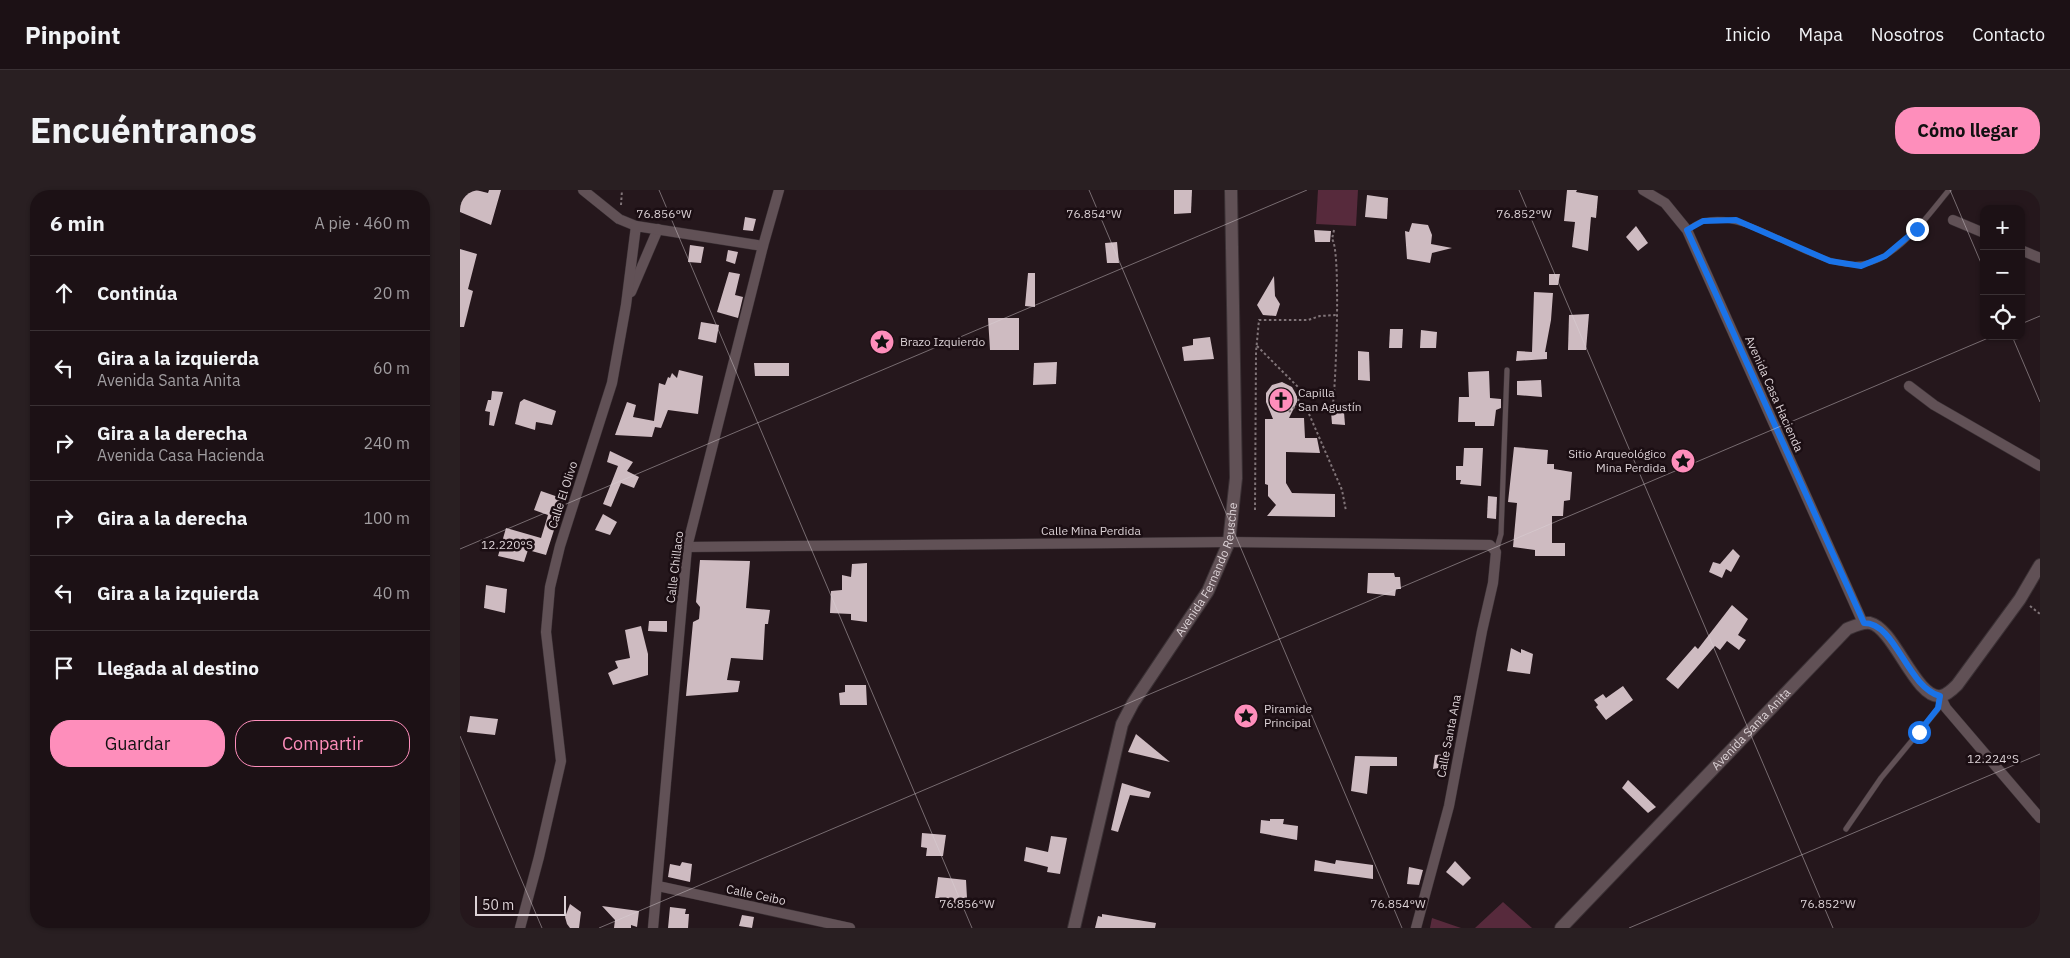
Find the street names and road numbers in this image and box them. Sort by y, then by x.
street label: Avenida Casa Hacienda [1742,333,1807,455]
street label: Calle El Olivo [545,459,581,531]
street label: Avenida Fernando Reusche [1172,501,1240,639]
street label: Calle Mina Perdida [1041,523,1141,538]
street label: Calle Chillaco [663,530,686,604]
street label: Avenida Santa Anita [1708,684,1794,773]
street label: Calle Santa Ana [1433,693,1464,779]
street label: Calle Ceibo [725,881,788,908]

